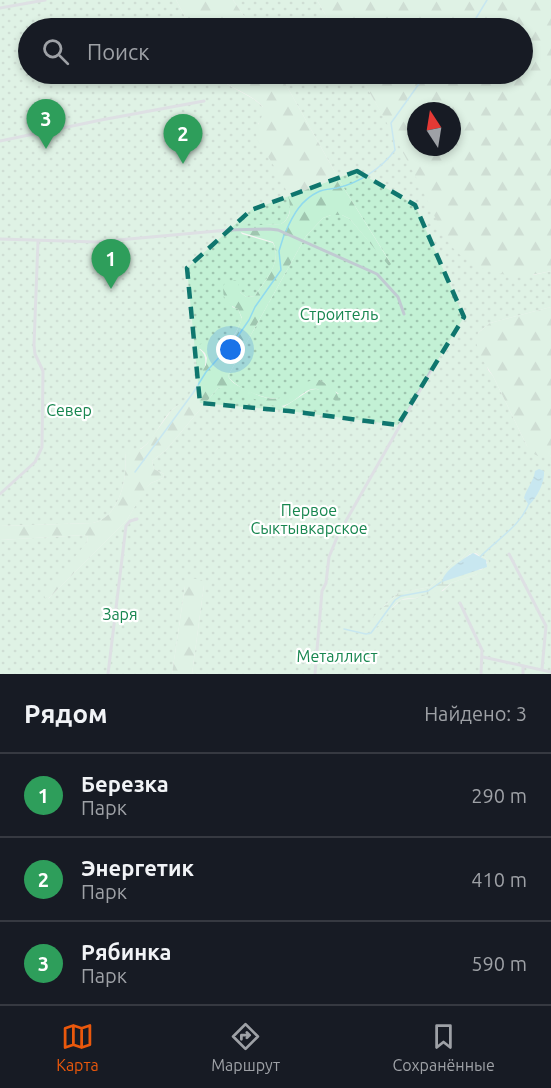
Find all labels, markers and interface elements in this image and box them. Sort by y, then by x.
search box [18,18,533,84]
icon: search [39,35,72,68]
text: Поиск [87,39,150,64]
pin: 3 [26,100,66,149]
north arrow [407,102,461,156]
pin: 2 [164,114,202,164]
pin: 1 [92,240,130,289]
park label: Строитель [300,305,378,323]
your location [216,335,245,364]
park label: Север [46,401,92,419]
park label: Первое Сыктывкарское [250,501,368,537]
park label: Заря [102,605,138,623]
park label: Металлист [296,647,378,665]
text: Рядом [24,699,108,728]
text: Найдено: 3 [424,702,527,725]
text: Березка [81,771,169,796]
text: 1 [38,784,49,807]
text: 290 m [471,784,527,807]
text: Парк [81,796,127,819]
text: Энергетик [81,855,194,880]
text: 2 [38,868,49,891]
text: 410 m [471,868,527,891]
text: Парк [81,880,127,903]
text: Рябинка [81,939,171,964]
text: 3 [38,952,49,975]
text: 590 m [471,952,527,975]
text: Парк [81,964,127,987]
tab: Карта [56,1020,99,1074]
tab: Маршрут [211,1020,280,1074]
tab: Сохранённые [393,1020,495,1074]

